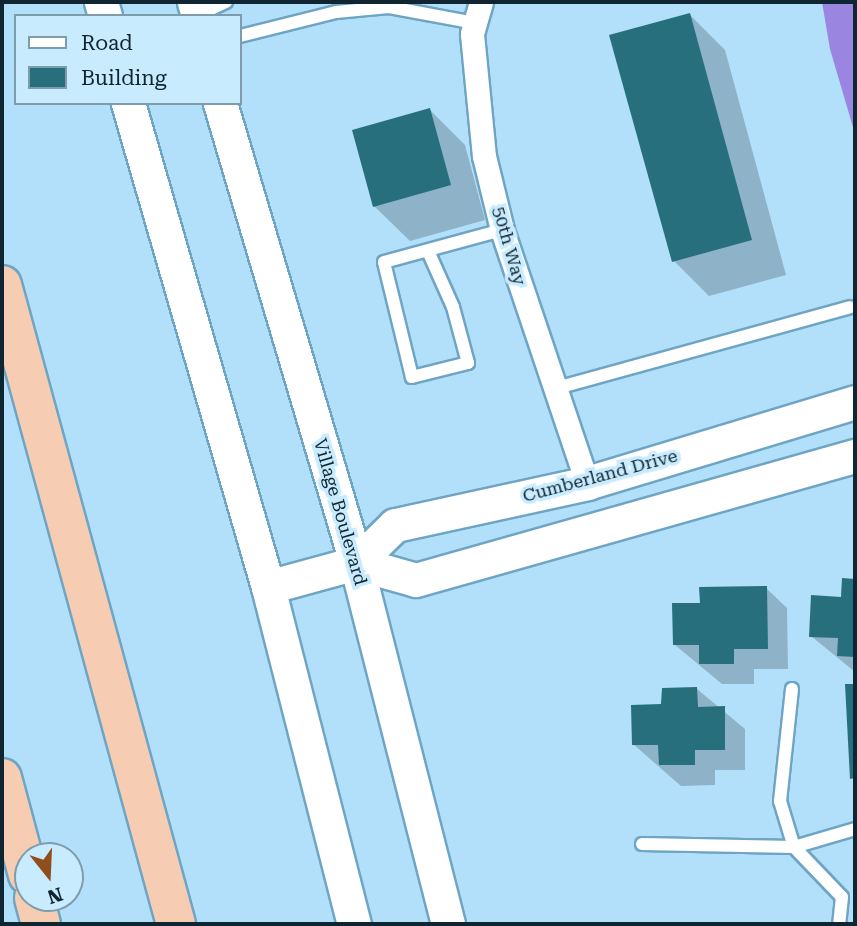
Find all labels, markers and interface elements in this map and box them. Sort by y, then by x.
legend [14,14,242,105]
text: Road [81,31,133,55]
text: Building [81,66,167,90]
street label: 50th Way [488,204,530,288]
street label: Village Boulevard [309,436,371,588]
street label: Cumberland Drive [520,445,680,507]
north arrow [14,842,84,912]
text: N [45,882,66,909]

